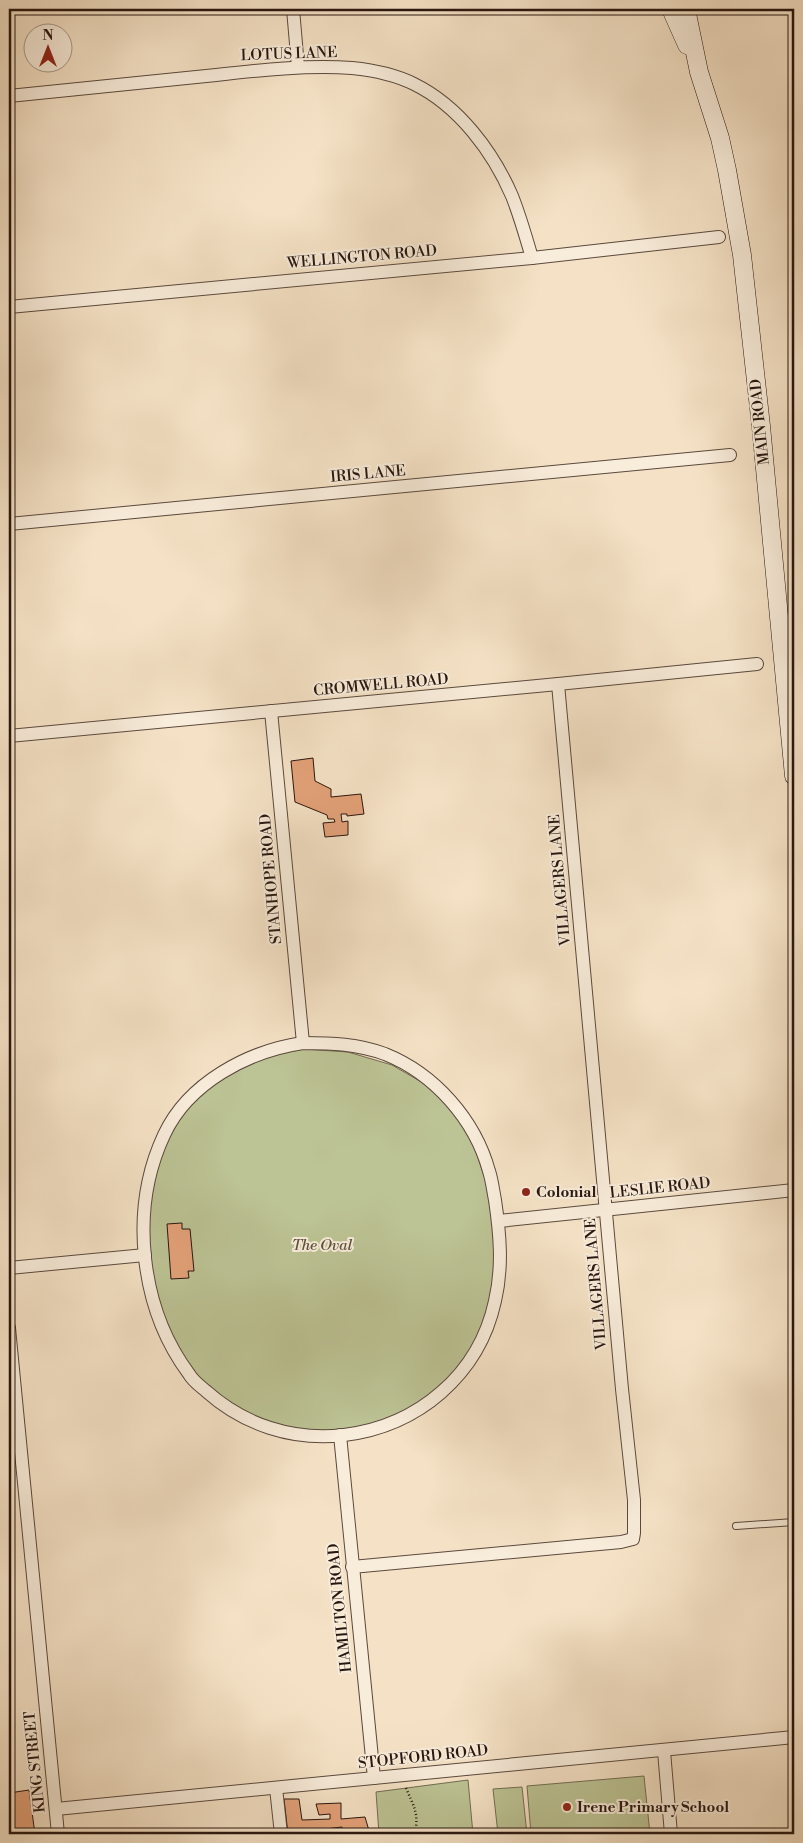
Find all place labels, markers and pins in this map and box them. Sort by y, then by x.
place label: Colonial [536,1183,596,1202]
marker: Colonial [520,1186,532,1198]
place label: Irene Primary School [577,1798,729,1817]
marker: Irene Primary School [561,1801,573,1813]

